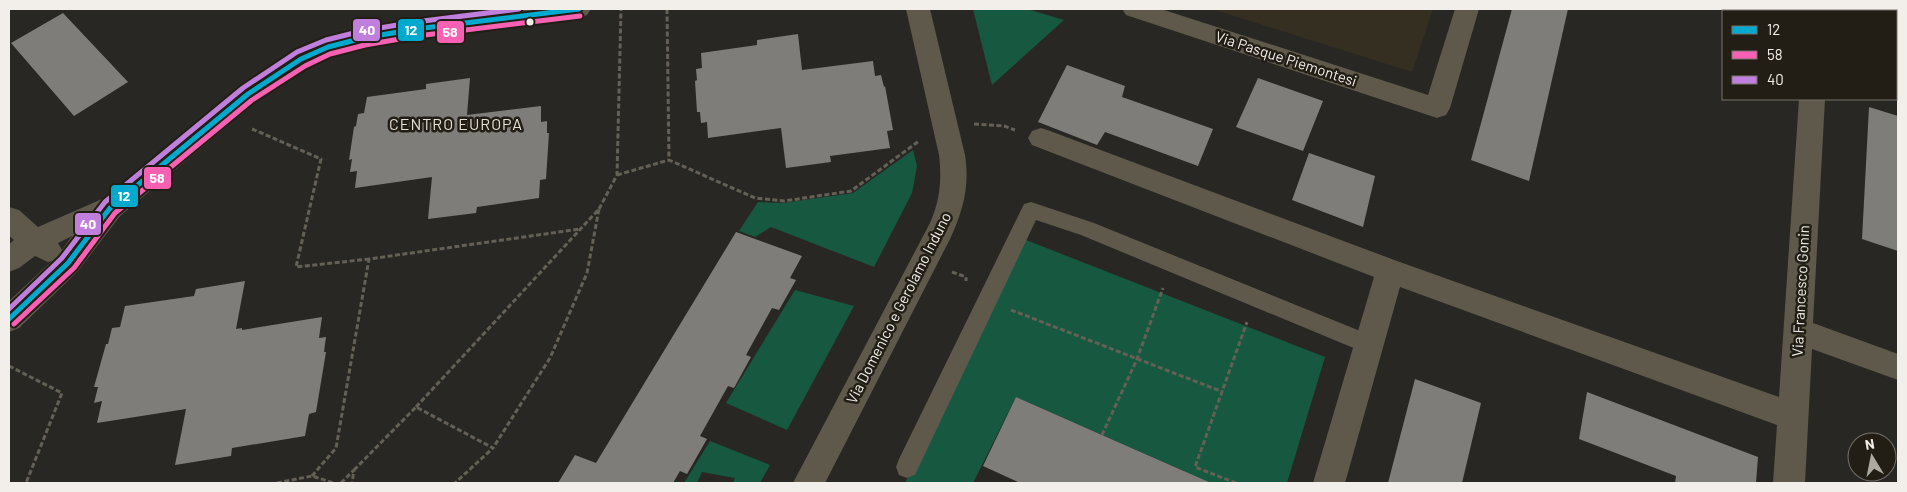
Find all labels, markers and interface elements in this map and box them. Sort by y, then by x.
legend [1722,10,1897,100]
unlabelled marker [525,17,535,27]
line badge: 40 [352,18,381,42]
line badge: 12 [397,18,425,42]
line badge: 58 [436,20,465,44]
text: 12 [1767,20,1780,38]
text: 40 [359,21,375,38]
text: 12 [405,21,418,38]
text: 58 [442,23,458,40]
street label: Via Pasque Piemontesi [1213,27,1359,89]
text: 58 [1767,45,1783,63]
text: 40 [1767,70,1784,88]
district label: CENTRO EUROPA [389,114,523,133]
line badge: 58 [143,166,172,190]
text: 58 [149,169,165,186]
line badge: 12 [110,184,139,208]
text: 12 [118,187,131,204]
street label: Via Domenico e Gerolamo Induno [842,209,954,406]
line badge: 40 [74,212,102,236]
text: 40 [80,215,96,232]
street label: Via Francesco Gonin [1788,225,1812,357]
north arrow [1847,432,1897,482]
text: N [1864,435,1876,453]

